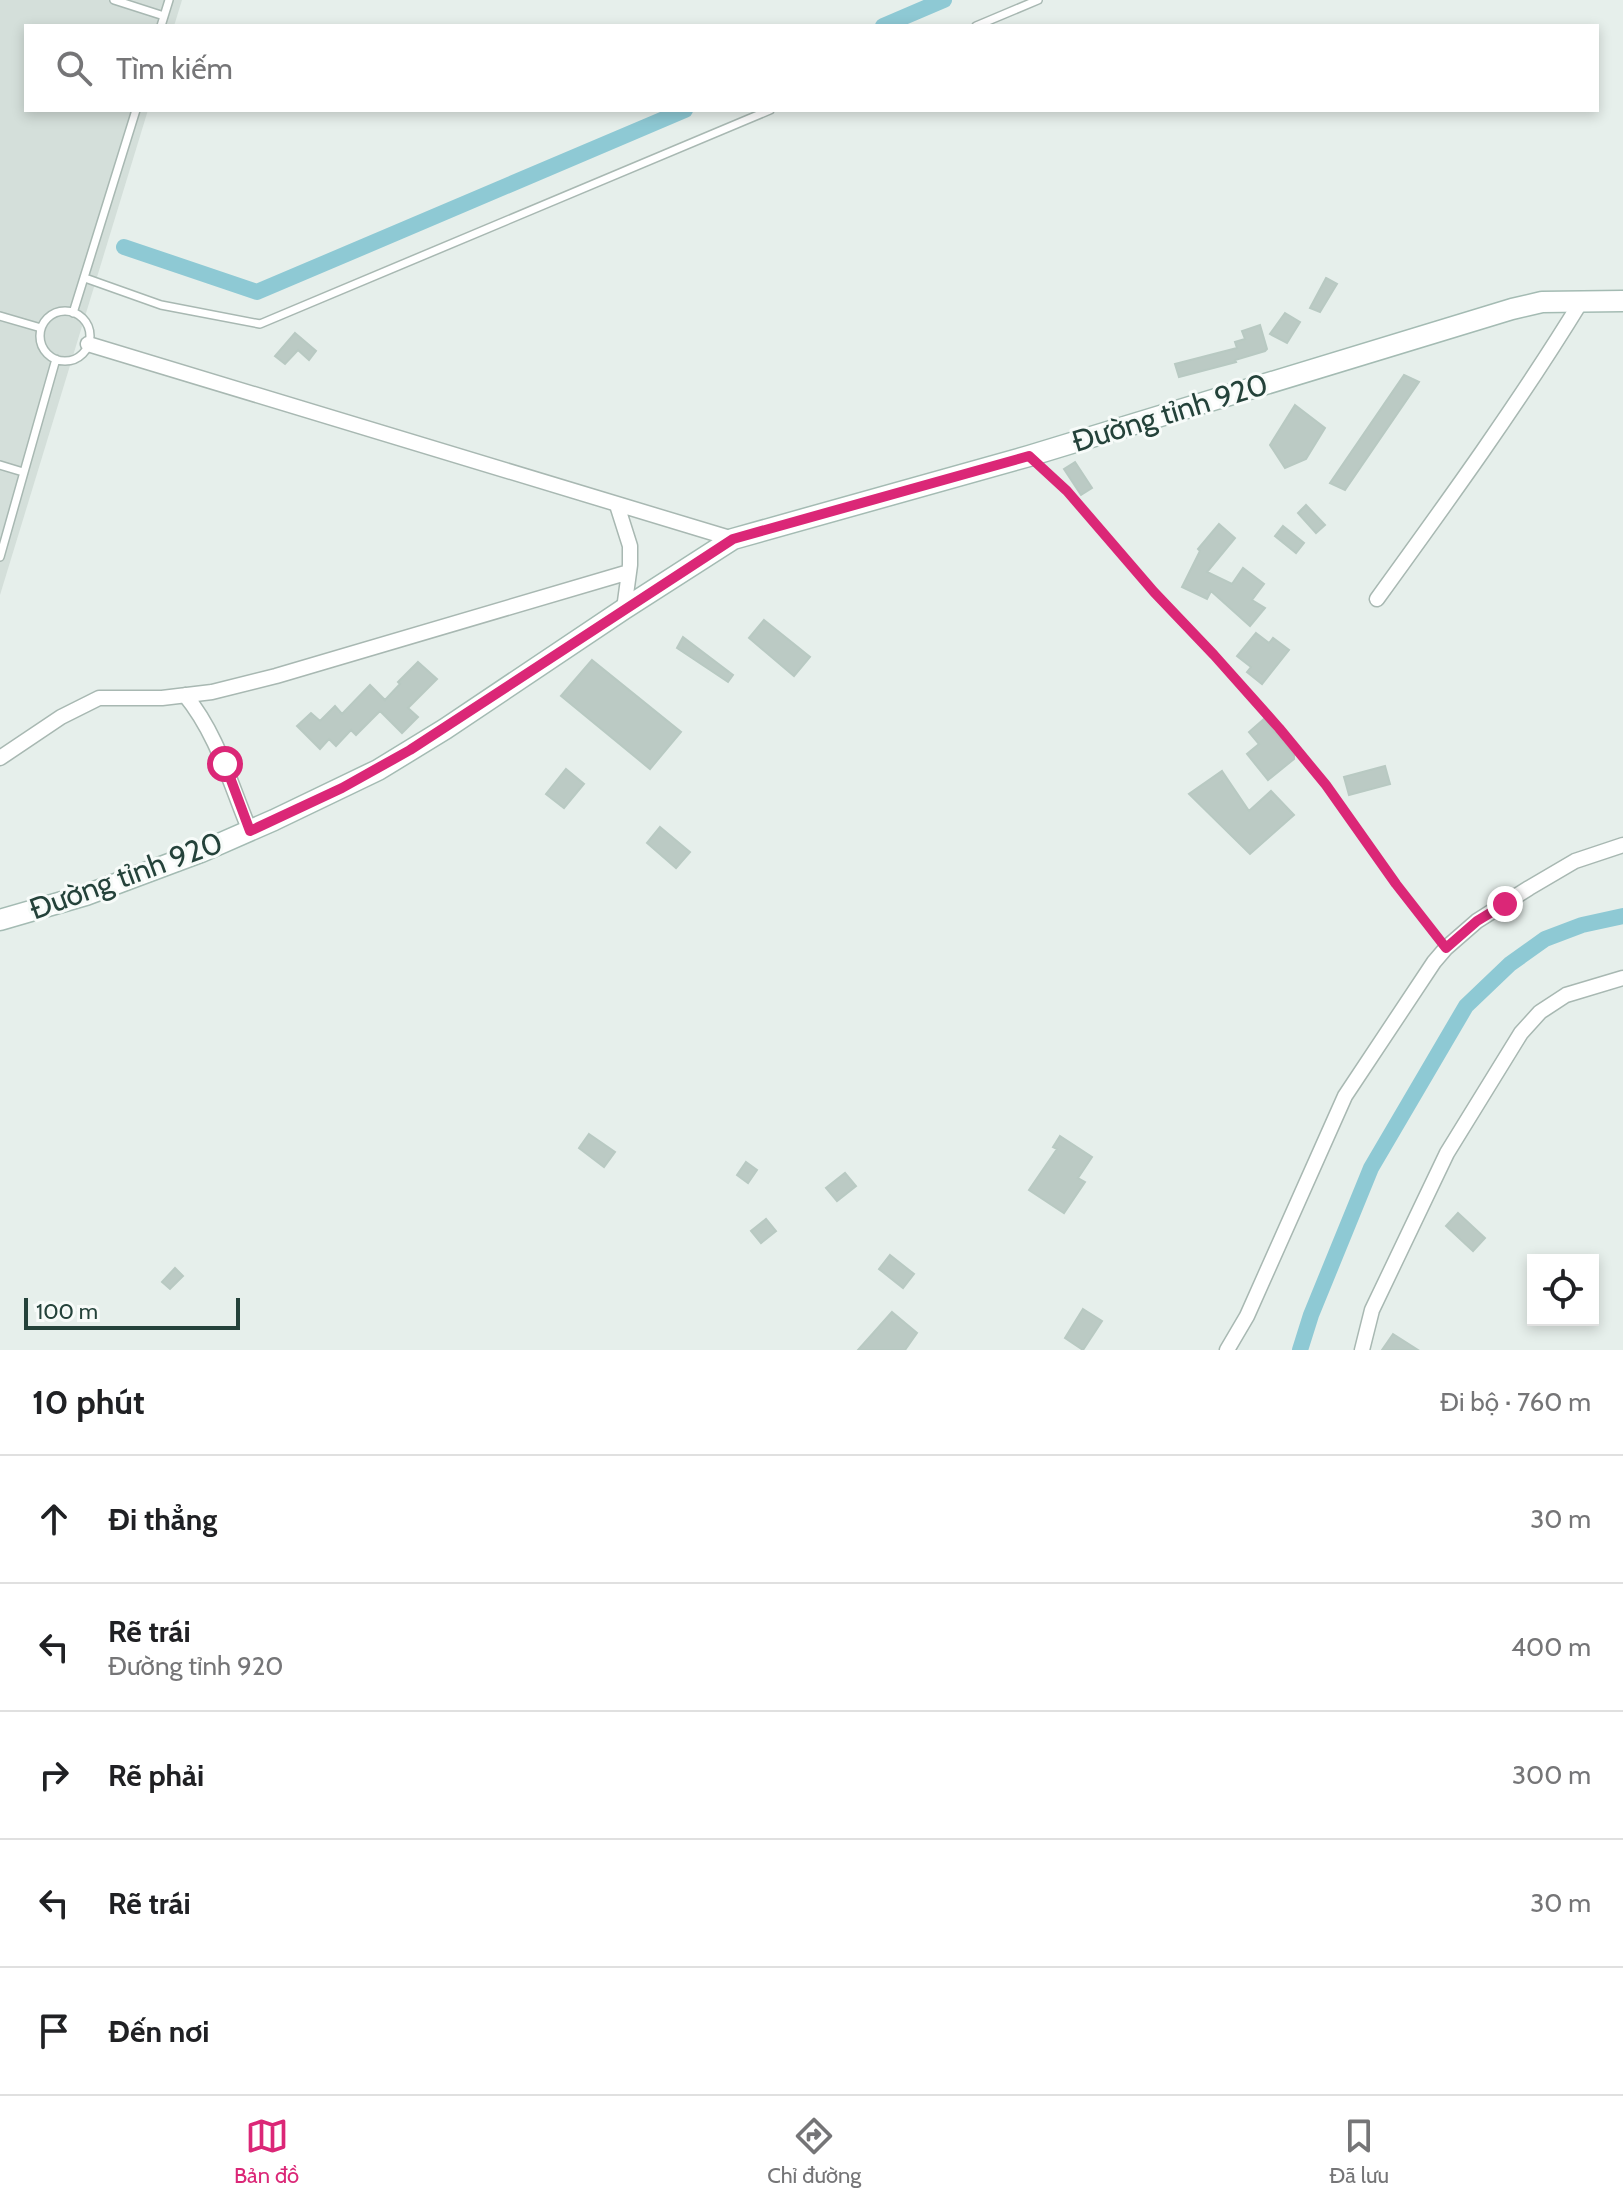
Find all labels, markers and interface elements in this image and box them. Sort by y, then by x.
search box [24,24,1599,112]
icon: search [52,46,96,90]
text: Tìm kiếm [116,50,233,87]
street label: Đường tỉnh 920 [1068,365,1272,460]
route start [207,746,243,782]
street label: Đường tỉnh 920 [24,824,227,928]
route end [1487,886,1523,922]
map controls [1527,1254,1599,1326]
button: locate [1527,1254,1599,1326]
scale bar [24,1294,240,1330]
text: 100 m [36,1298,98,1325]
text: 10 phút [32,1381,145,1423]
text: Đi bộ · 760 m [1440,1386,1591,1418]
icon: ahead [32,1497,76,1541]
text: Đi thẳng [108,1501,217,1538]
text: 30 m [1530,1503,1591,1535]
text: Rẽ trái [108,1613,191,1650]
icon: left [32,1625,76,1669]
text: 400 m [1511,1631,1591,1663]
text: Đường tỉnh 920 [108,1650,284,1682]
icon: right [32,1753,76,1797]
text: Rẽ phải [108,1757,204,1794]
text: 300 m [1512,1759,1591,1791]
icon: left [32,1881,76,1925]
text: Rẽ trái [108,1885,191,1922]
text: 30 m [1530,1887,1591,1919]
icon: arrive [32,2009,76,2053]
text: Đến nơi [108,2013,210,2050]
tab: Bản đồ [234,2114,299,2189]
tab: Chỉ đường [767,2114,861,2189]
tab: Đã lưu [1329,2114,1389,2189]

